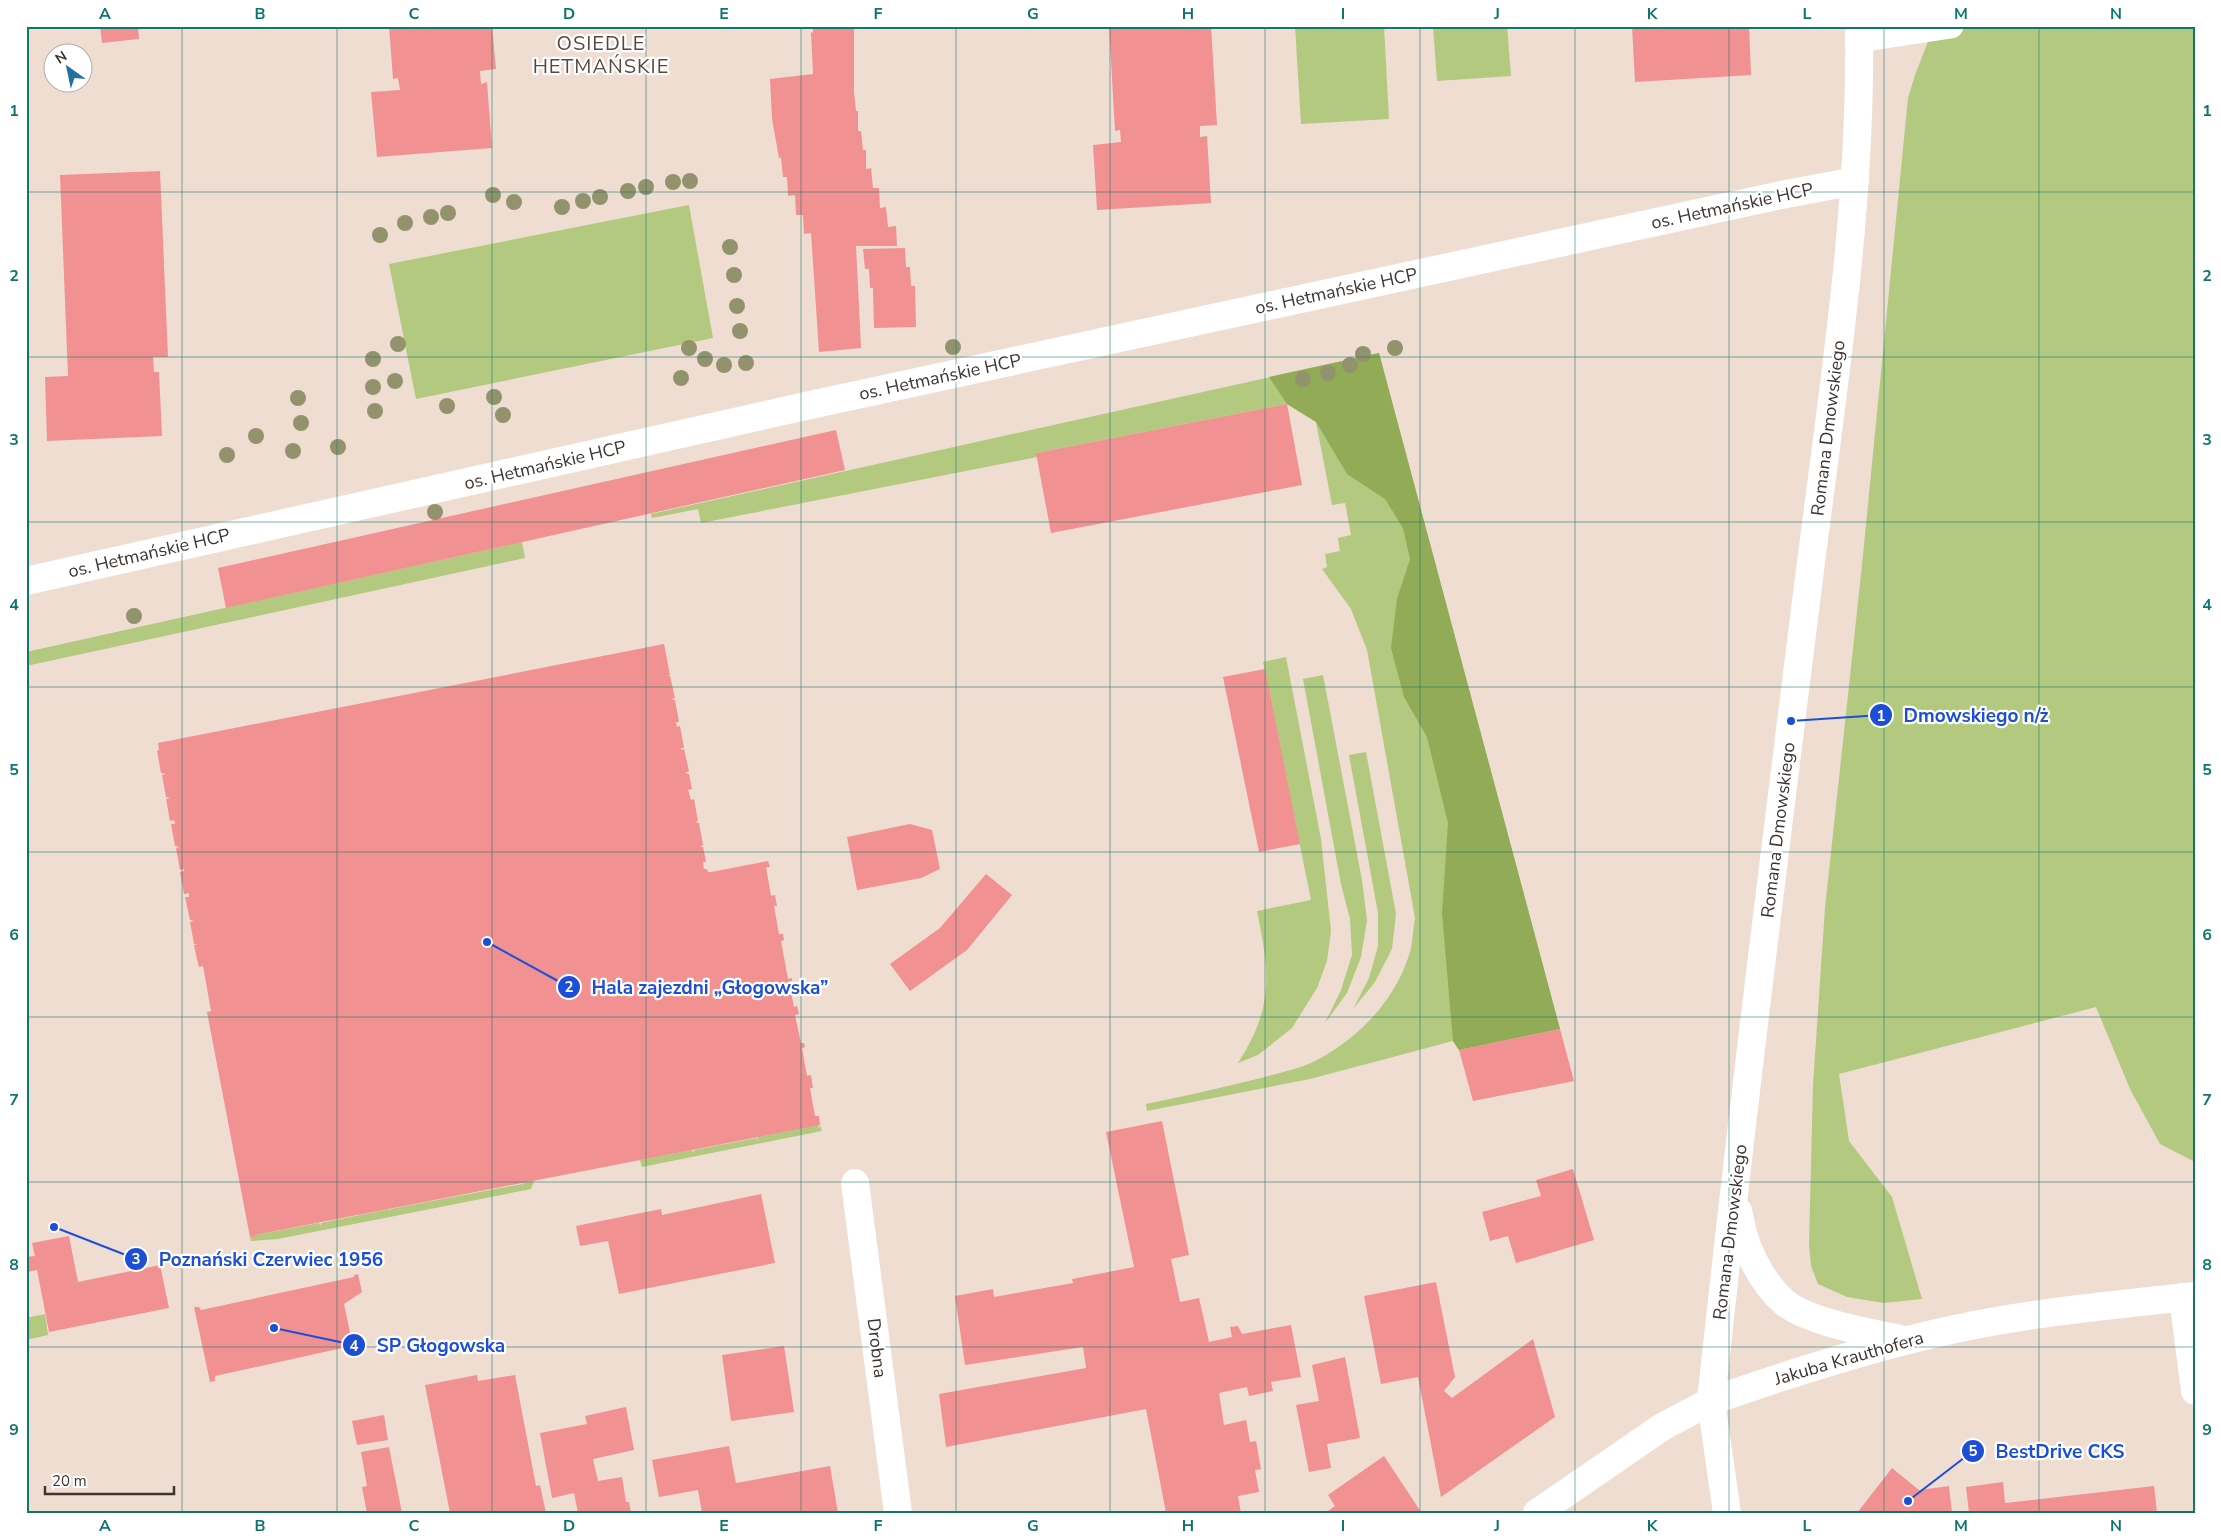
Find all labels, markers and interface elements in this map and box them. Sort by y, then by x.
text: A [99,3,111,25]
text: B [254,3,266,25]
text: C [409,3,420,25]
text: D [563,3,575,25]
text: E [719,3,729,25]
text: F [874,3,883,25]
text: G [1027,3,1039,25]
text: H [1182,3,1194,25]
text: I [1341,3,1345,25]
text: J [1493,3,1500,25]
text: K [1647,3,1659,25]
text: L [1803,3,1812,25]
text: M [1954,3,1968,25]
text: N [2110,3,2122,25]
district label: OSIEDLE HETMAŃSKIE [533,30,669,80]
north arrow [42,42,92,92]
text: N [52,47,71,68]
text: 1 [9,100,19,122]
text: 1 [2202,100,2212,122]
street label: os. Hetmańskie HCP [1649,177,1815,235]
street label: os. Hetmańskie HCP [1253,262,1419,320]
text: 2 [9,265,19,287]
text: 2 [2202,265,2212,287]
street label: Romana Dmowskiego [1805,339,1851,517]
street label: os. Hetmańskie HCP [857,348,1023,406]
text: 3 [9,429,19,451]
text: 3 [2202,429,2212,451]
street label: os. Hetmańskie HCP [462,435,628,495]
street label: os. Hetmańskie HCP [66,523,232,583]
text: 4 [9,594,19,616]
text: 4 [2202,594,2212,616]
callout: Dmowskiego n/ż [1868,698,2058,732]
text: Dmowskiego n/ż [1904,703,2049,729]
text: 1 [1876,706,1886,726]
street label: Romana Dmowskiego [1755,741,1801,919]
text: 5 [9,759,19,781]
text: 5 [2202,759,2212,781]
text: 6 [9,924,19,946]
text: 6 [2202,924,2212,946]
callout: Hala zajezdni „Głogowska” [557,970,839,1004]
text: Hala zajezdni „Głogowska” [591,975,829,1001]
text: 2 [564,977,574,997]
text: 7 [9,1089,19,1111]
text: 7 [2202,1089,2212,1111]
street label: Romana Dmowskiego [1707,1143,1753,1321]
callout: Poznański Czerwiec 1956 [124,1242,393,1276]
text: Poznański Czerwiec 1956 [159,1247,383,1273]
text: 3 [131,1249,141,1269]
text: 8 [9,1254,19,1276]
text: 8 [2202,1254,2212,1276]
street label: Drobna [861,1317,893,1379]
street label: Jakuba Krauthofera [1771,1325,1926,1391]
callout: SP Głogowska [341,1328,515,1362]
text: SP Głogowska [377,1333,505,1359]
text: 4 [349,1336,359,1356]
text: 9 [9,1419,19,1441]
text: 9 [2202,1419,2212,1441]
callout: BestDrive CKS [1961,1434,2135,1468]
text: BestDrive CKS [1996,1439,2124,1465]
text: 5 [1968,1441,1978,1461]
scale bar [45,1464,174,1496]
text: 20 m [52,1471,87,1491]
text: A [99,1515,111,1537]
text: B [254,1515,266,1537]
text: C [409,1515,420,1537]
text: D [563,1515,575,1537]
text: E [719,1515,729,1537]
text: F [874,1515,883,1537]
text: G [1027,1515,1039,1537]
text: H [1182,1515,1194,1537]
text: I [1341,1515,1345,1537]
text: J [1493,1515,1500,1537]
text: K [1647,1515,1659,1537]
text: L [1803,1515,1812,1537]
text: M [1954,1515,1968,1537]
text: N [2110,1515,2122,1537]

